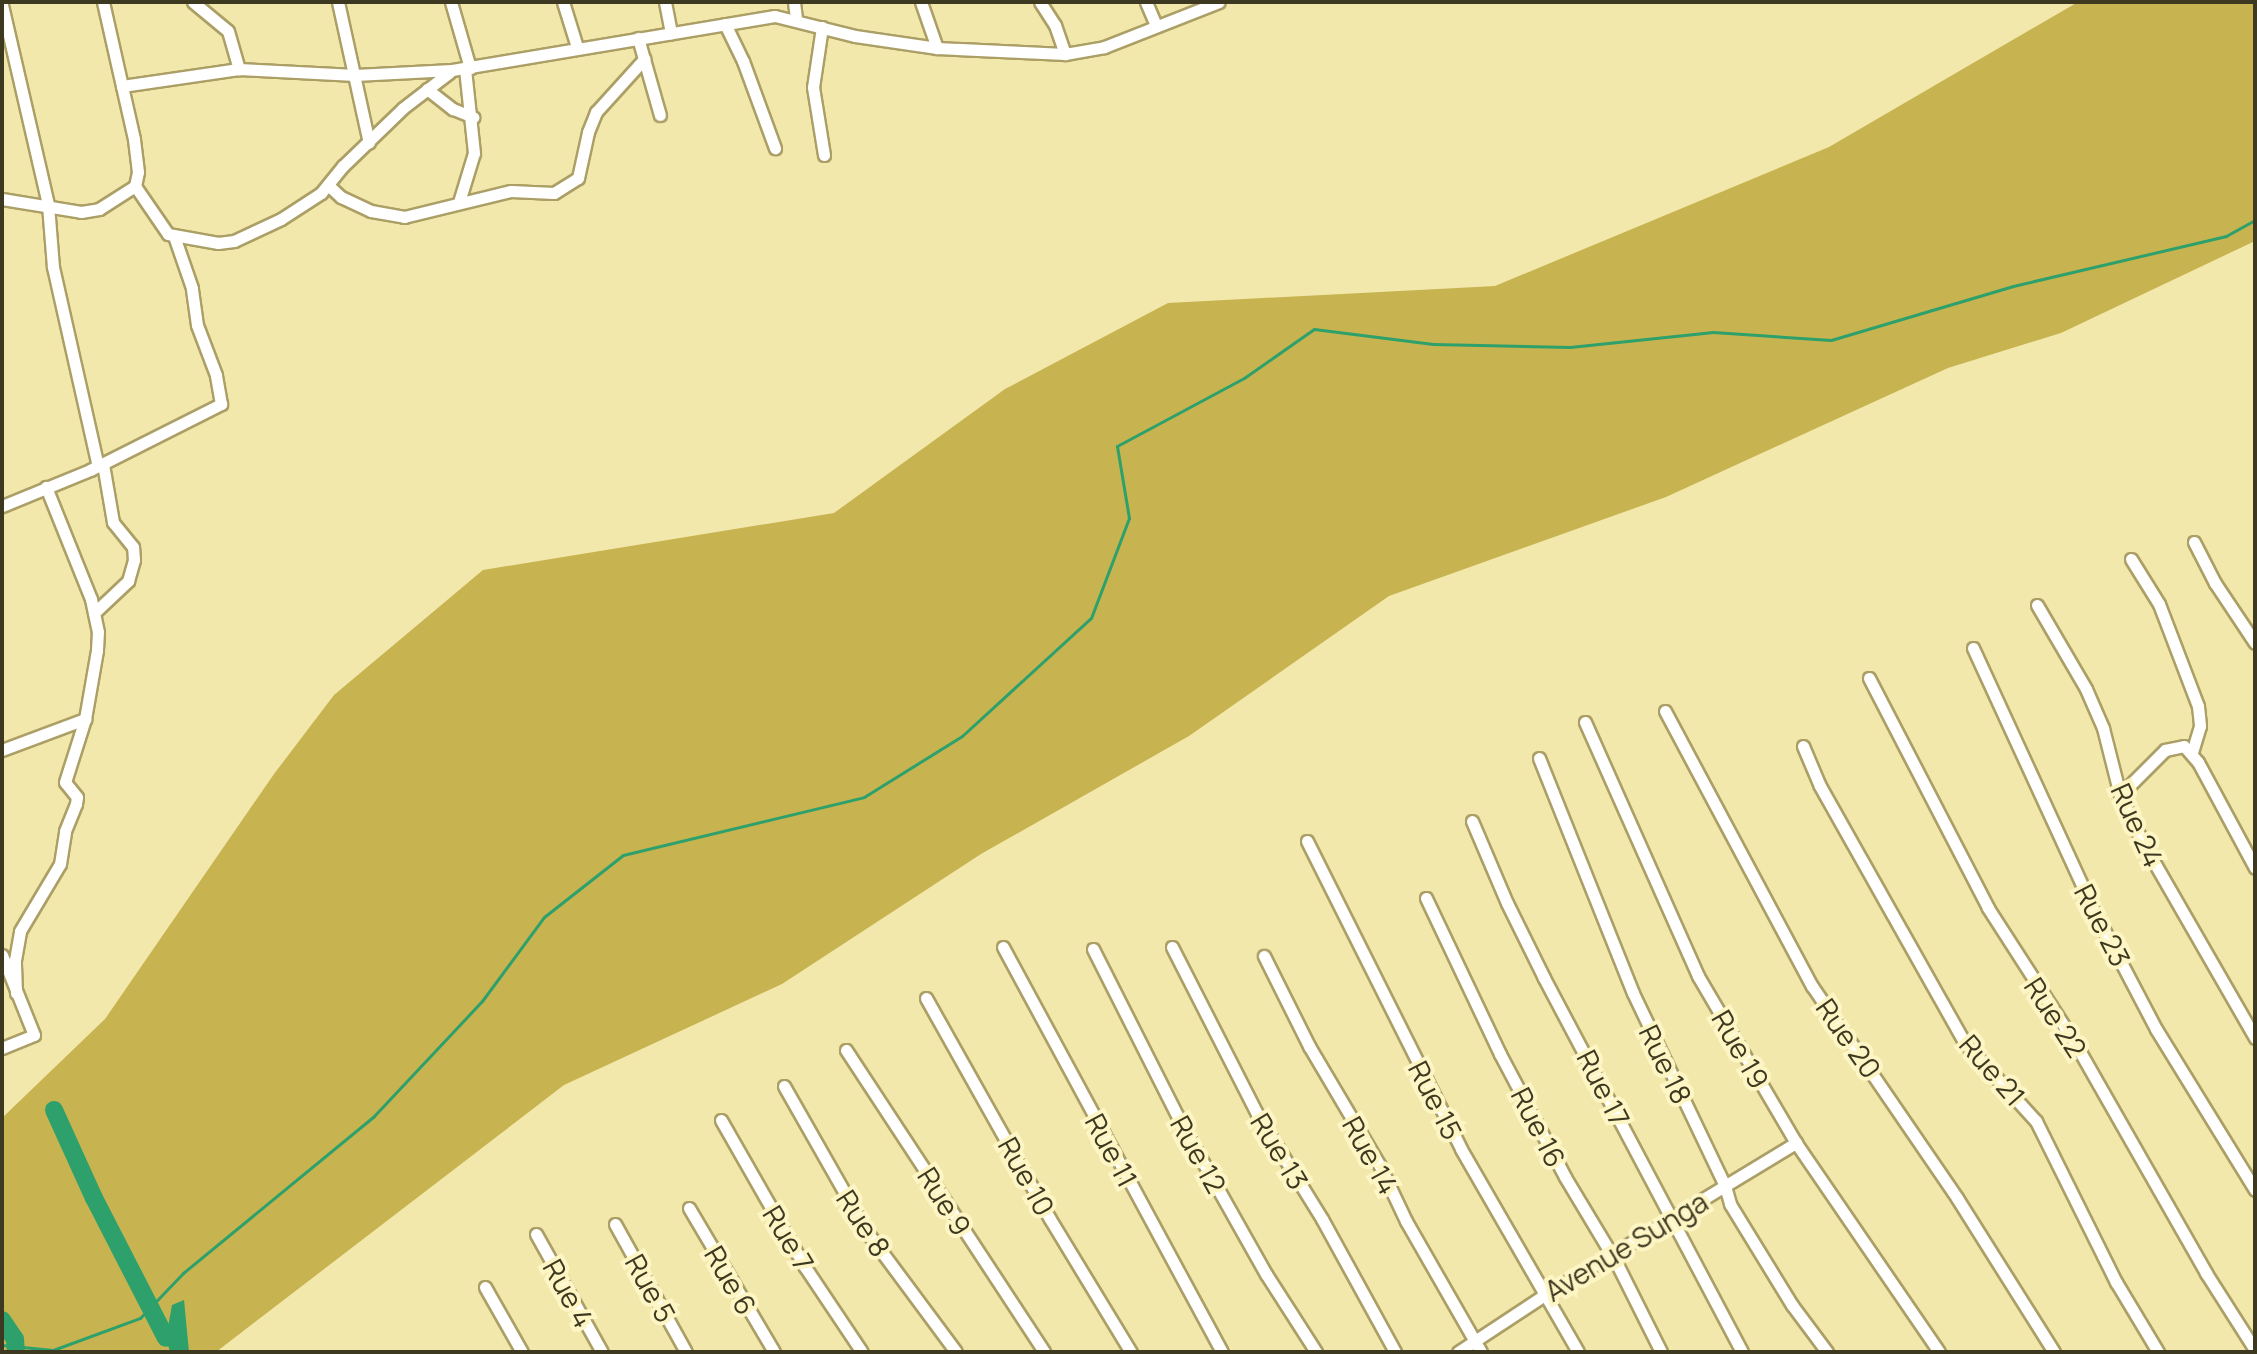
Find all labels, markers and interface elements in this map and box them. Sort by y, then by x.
street label: Rue 24 [2105,778,2171,872]
street label: Rue 23 [2068,878,2138,972]
street label: Rue 22 [2018,971,2094,1063]
street label: Rue 20 [1810,992,1888,1084]
street label: Rue 19 [1705,1004,1777,1094]
street label: Rue 18 [1633,1019,1699,1109]
street label: Rue 21 [1953,1028,2033,1112]
street label: Rue 17 [1571,1044,1637,1132]
street label: Rue 15 [1402,1055,1470,1145]
street label: Rue 16 [1505,1082,1573,1172]
street label: Rue 13 [1244,1107,1316,1195]
street label: Rue 11 [1079,1108,1145,1192]
street label: Rue 12 [1164,1110,1234,1198]
street label: Rue 14 [1336,1110,1406,1200]
street label: Rue 10 [992,1131,1062,1221]
street label: Rue 9 [911,1161,979,1241]
street label: Rue 8 [830,1183,898,1263]
street label: Avenue Sunga [1538,1184,1714,1308]
street label: Rue 7 [756,1199,822,1277]
street label: Rue 6 [698,1240,764,1320]
street label: Rue 5 [619,1248,683,1328]
street label: Rue 4 [537,1253,601,1333]

